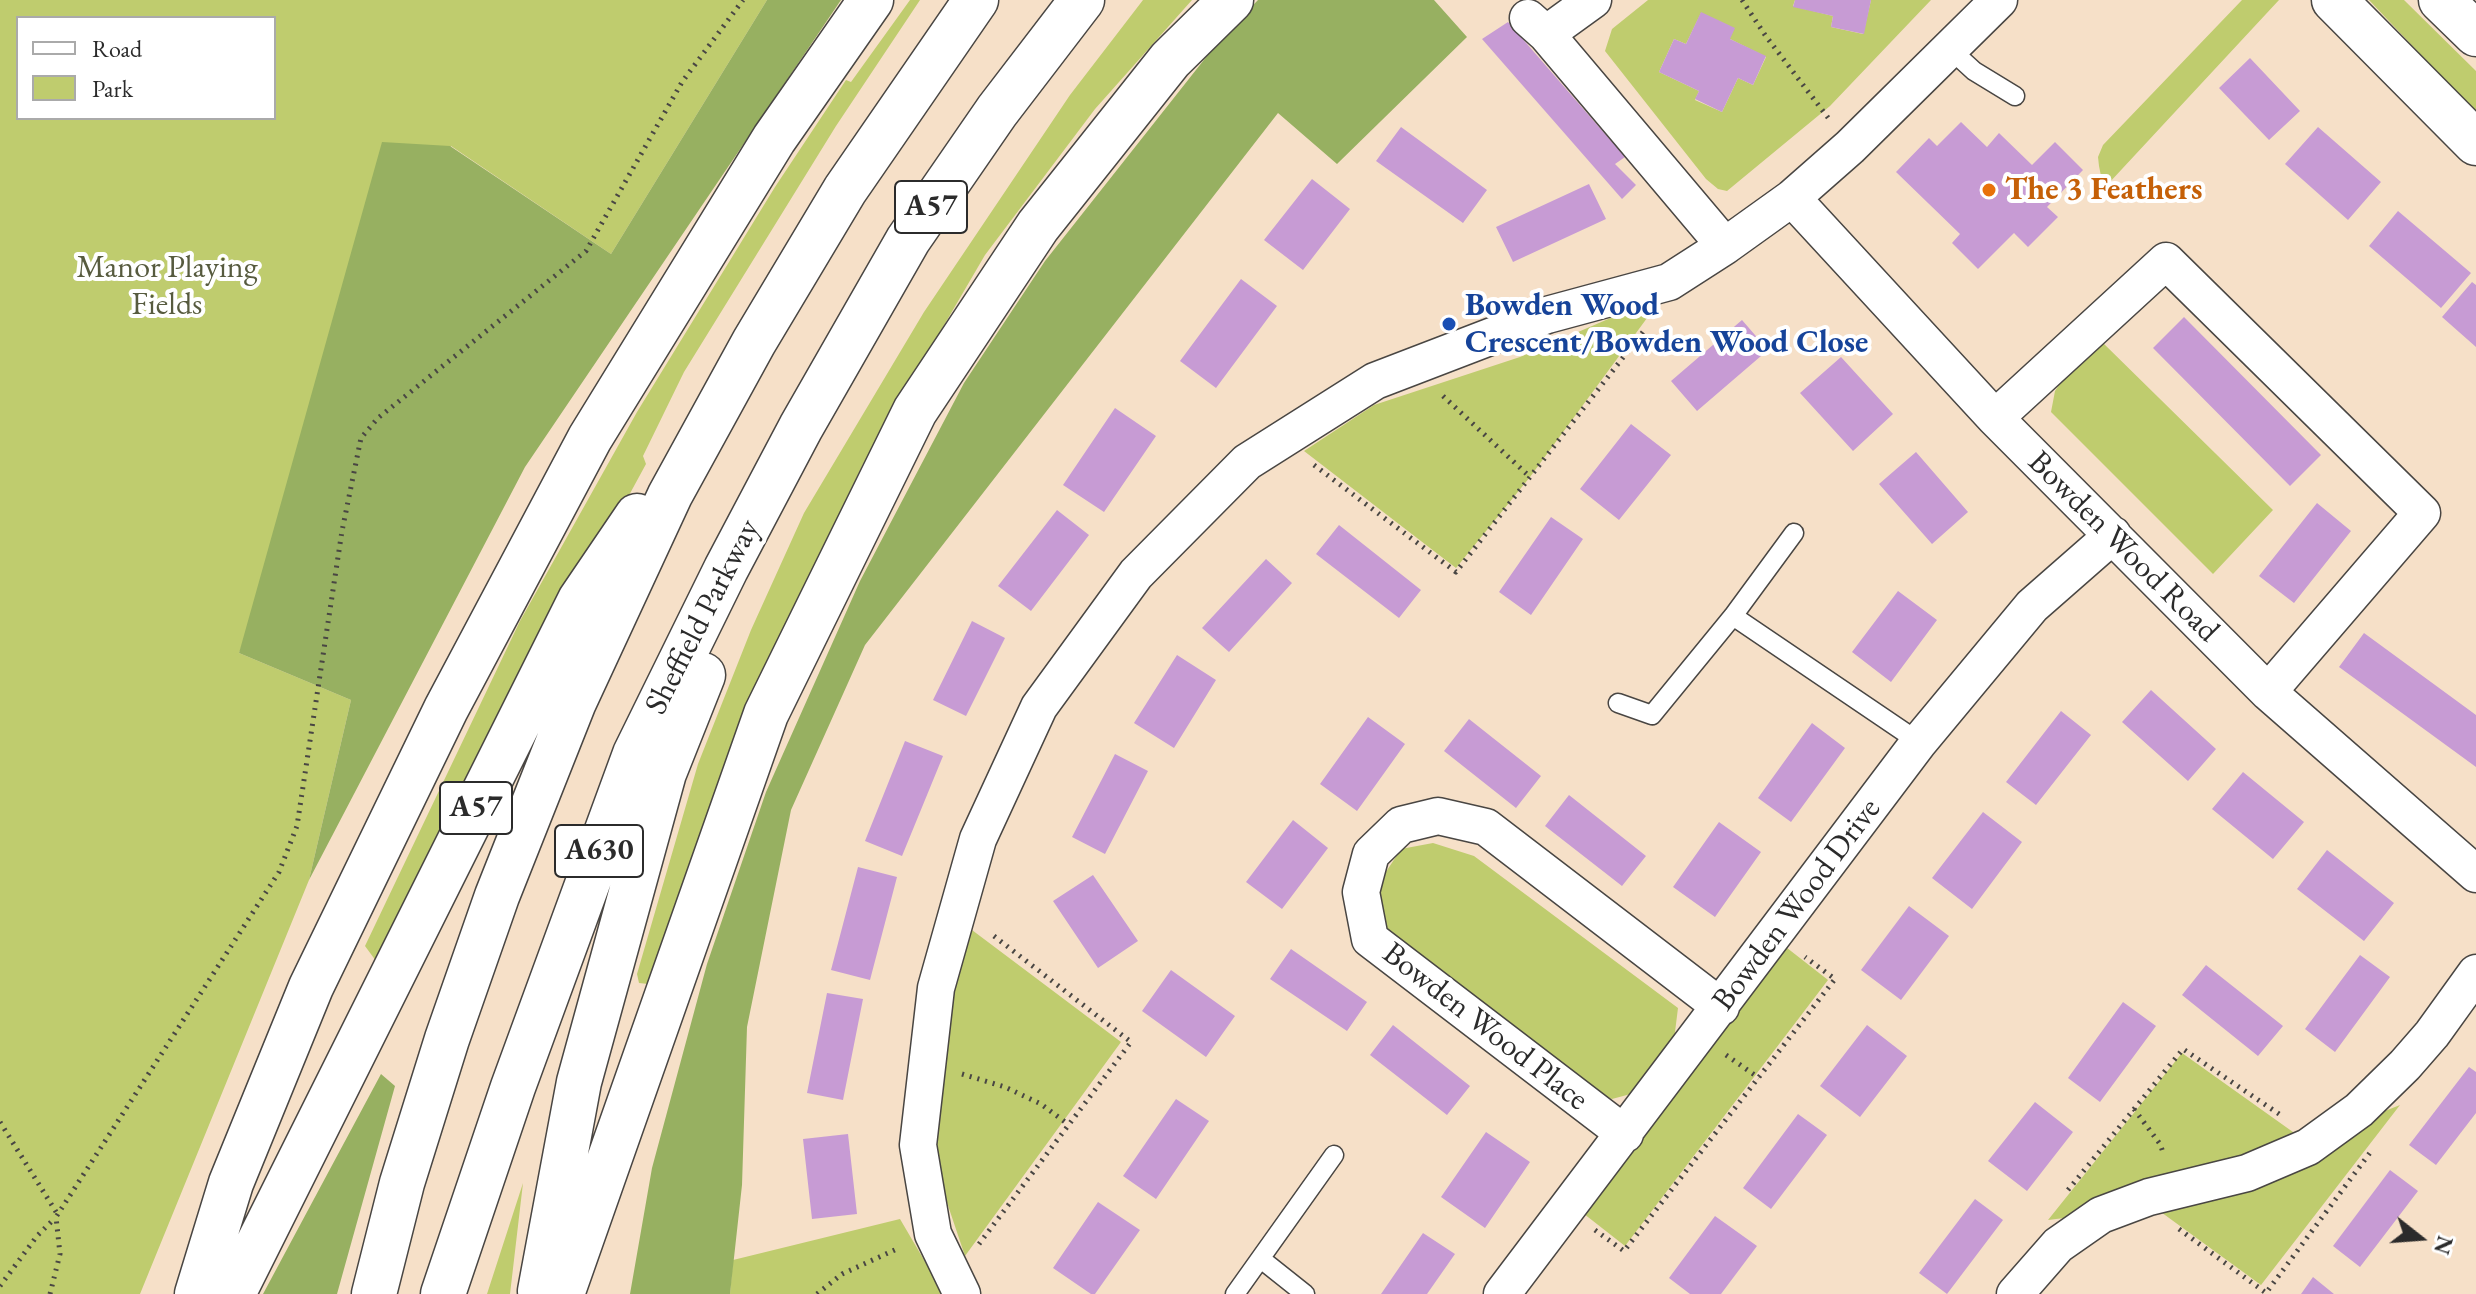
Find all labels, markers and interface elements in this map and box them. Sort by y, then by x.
legend [16,16,276,120]
text: Road [92,33,142,64]
text: Park [92,73,133,104]
place label: The 3 Feathers [2005,171,2202,209]
road number: A57 [895,181,967,233]
marker: The 3 Feathers [1980,181,1998,199]
park label: Manor Playing Fields [76,249,258,324]
place label: Bowden Wood Crescent/Bowden Wood Close [1465,287,1868,362]
marker: Bowden Wood Crescent/Bowden Wood Close [1440,315,1458,333]
street label: Bowden Wood Road [2019,443,2227,651]
street label: Sheffield Parkway [637,513,769,721]
road number: A57 [440,782,512,834]
street label: Bowden Wood Drive [1705,791,1889,1019]
road number: A630 [555,825,643,877]
street label: Bowden Wood Place [1374,935,1596,1119]
north arrow [2380,1198,2460,1278]
text: N [2427,1232,2460,1258]

